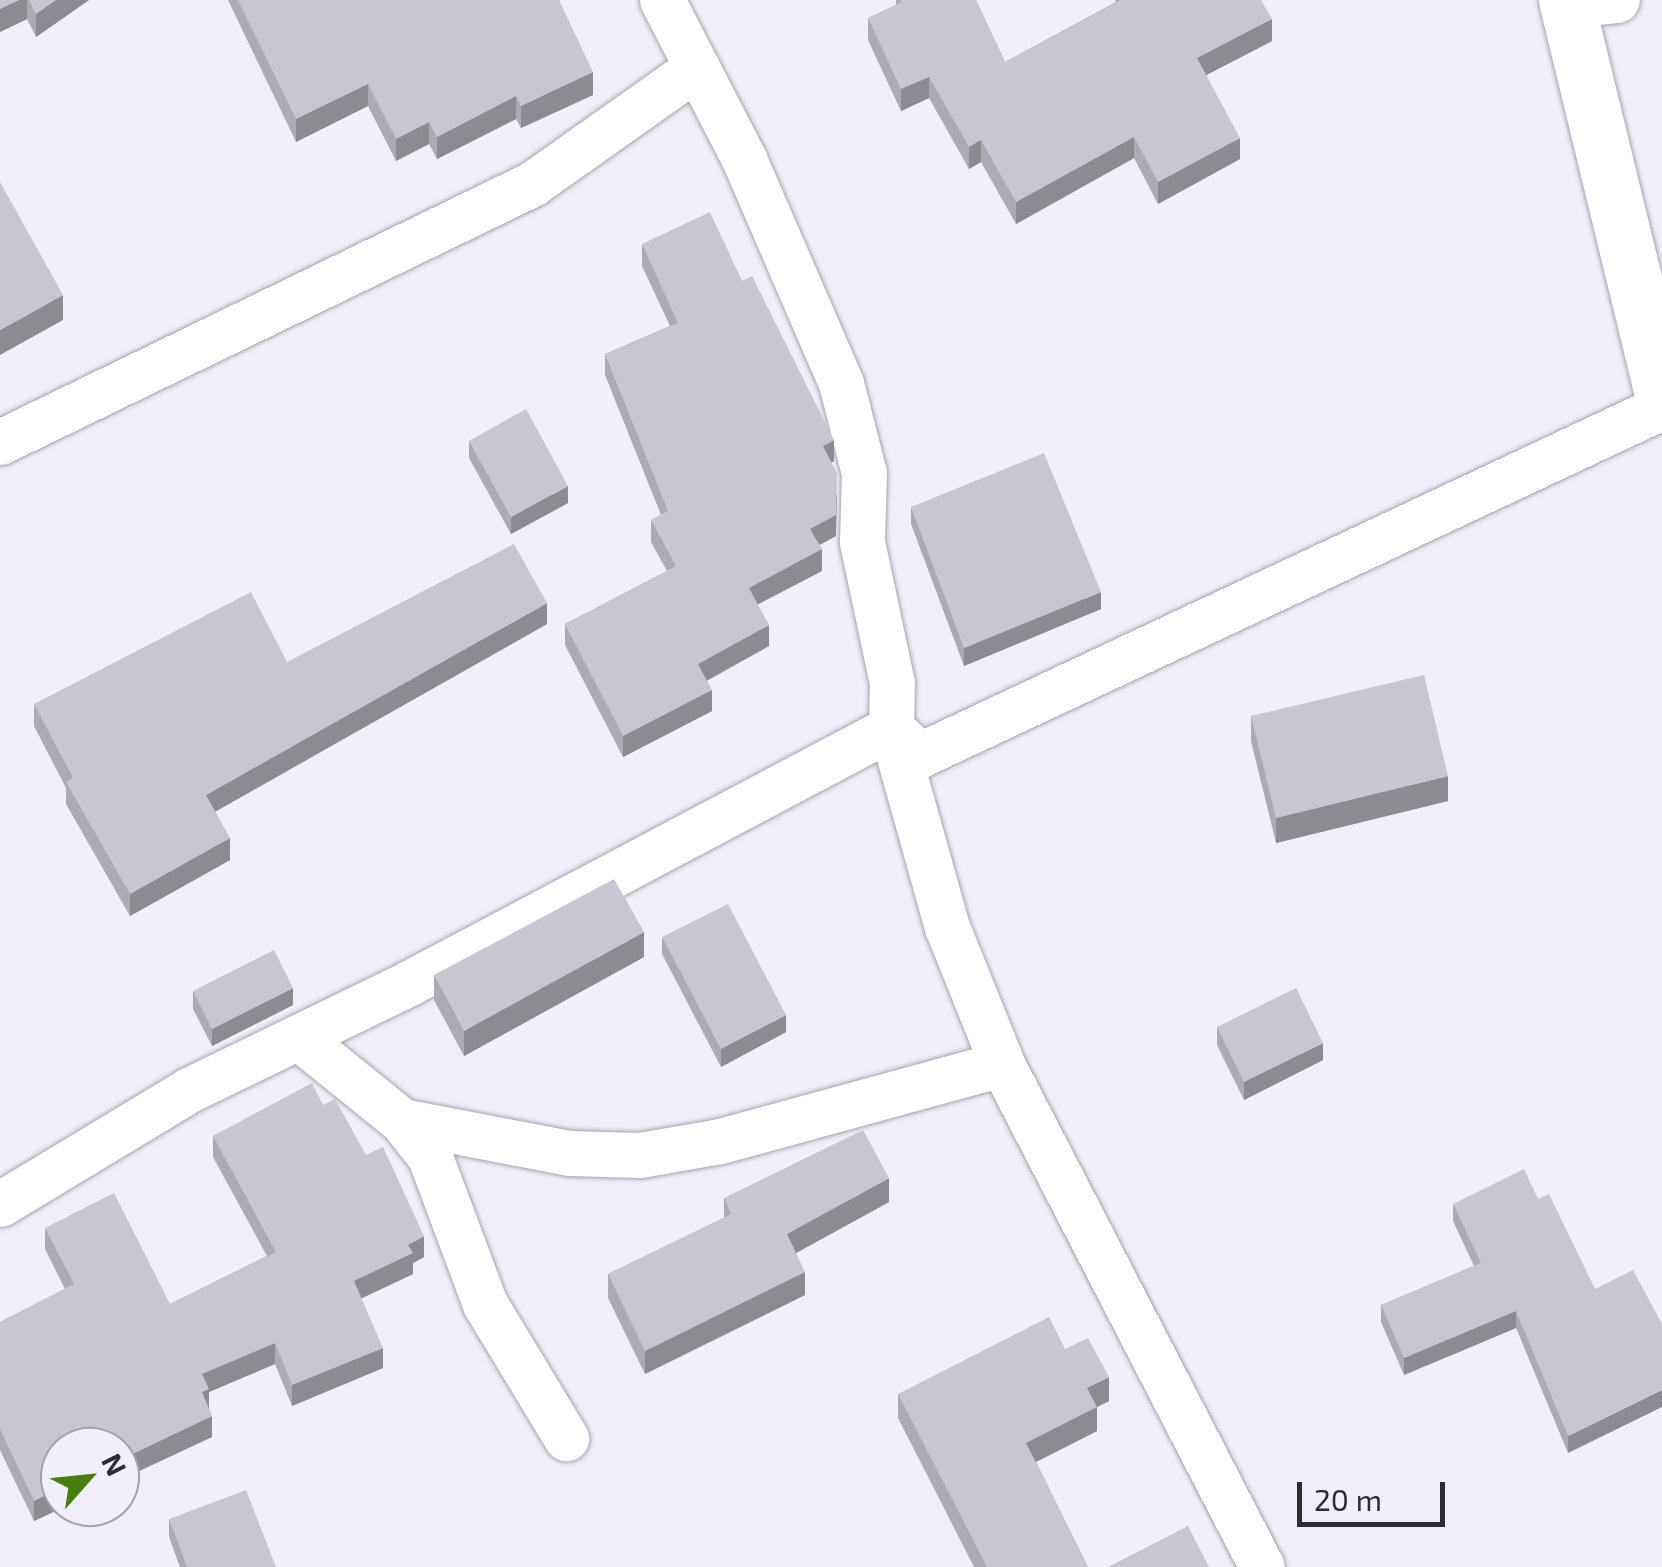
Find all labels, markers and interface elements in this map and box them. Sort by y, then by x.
north arrow [40,1427,140,1527]
text: N [95,1448,135,1481]
scale bar [1302,1462,1450,1524]
text: 20 m [1314,1481,1382,1517]

